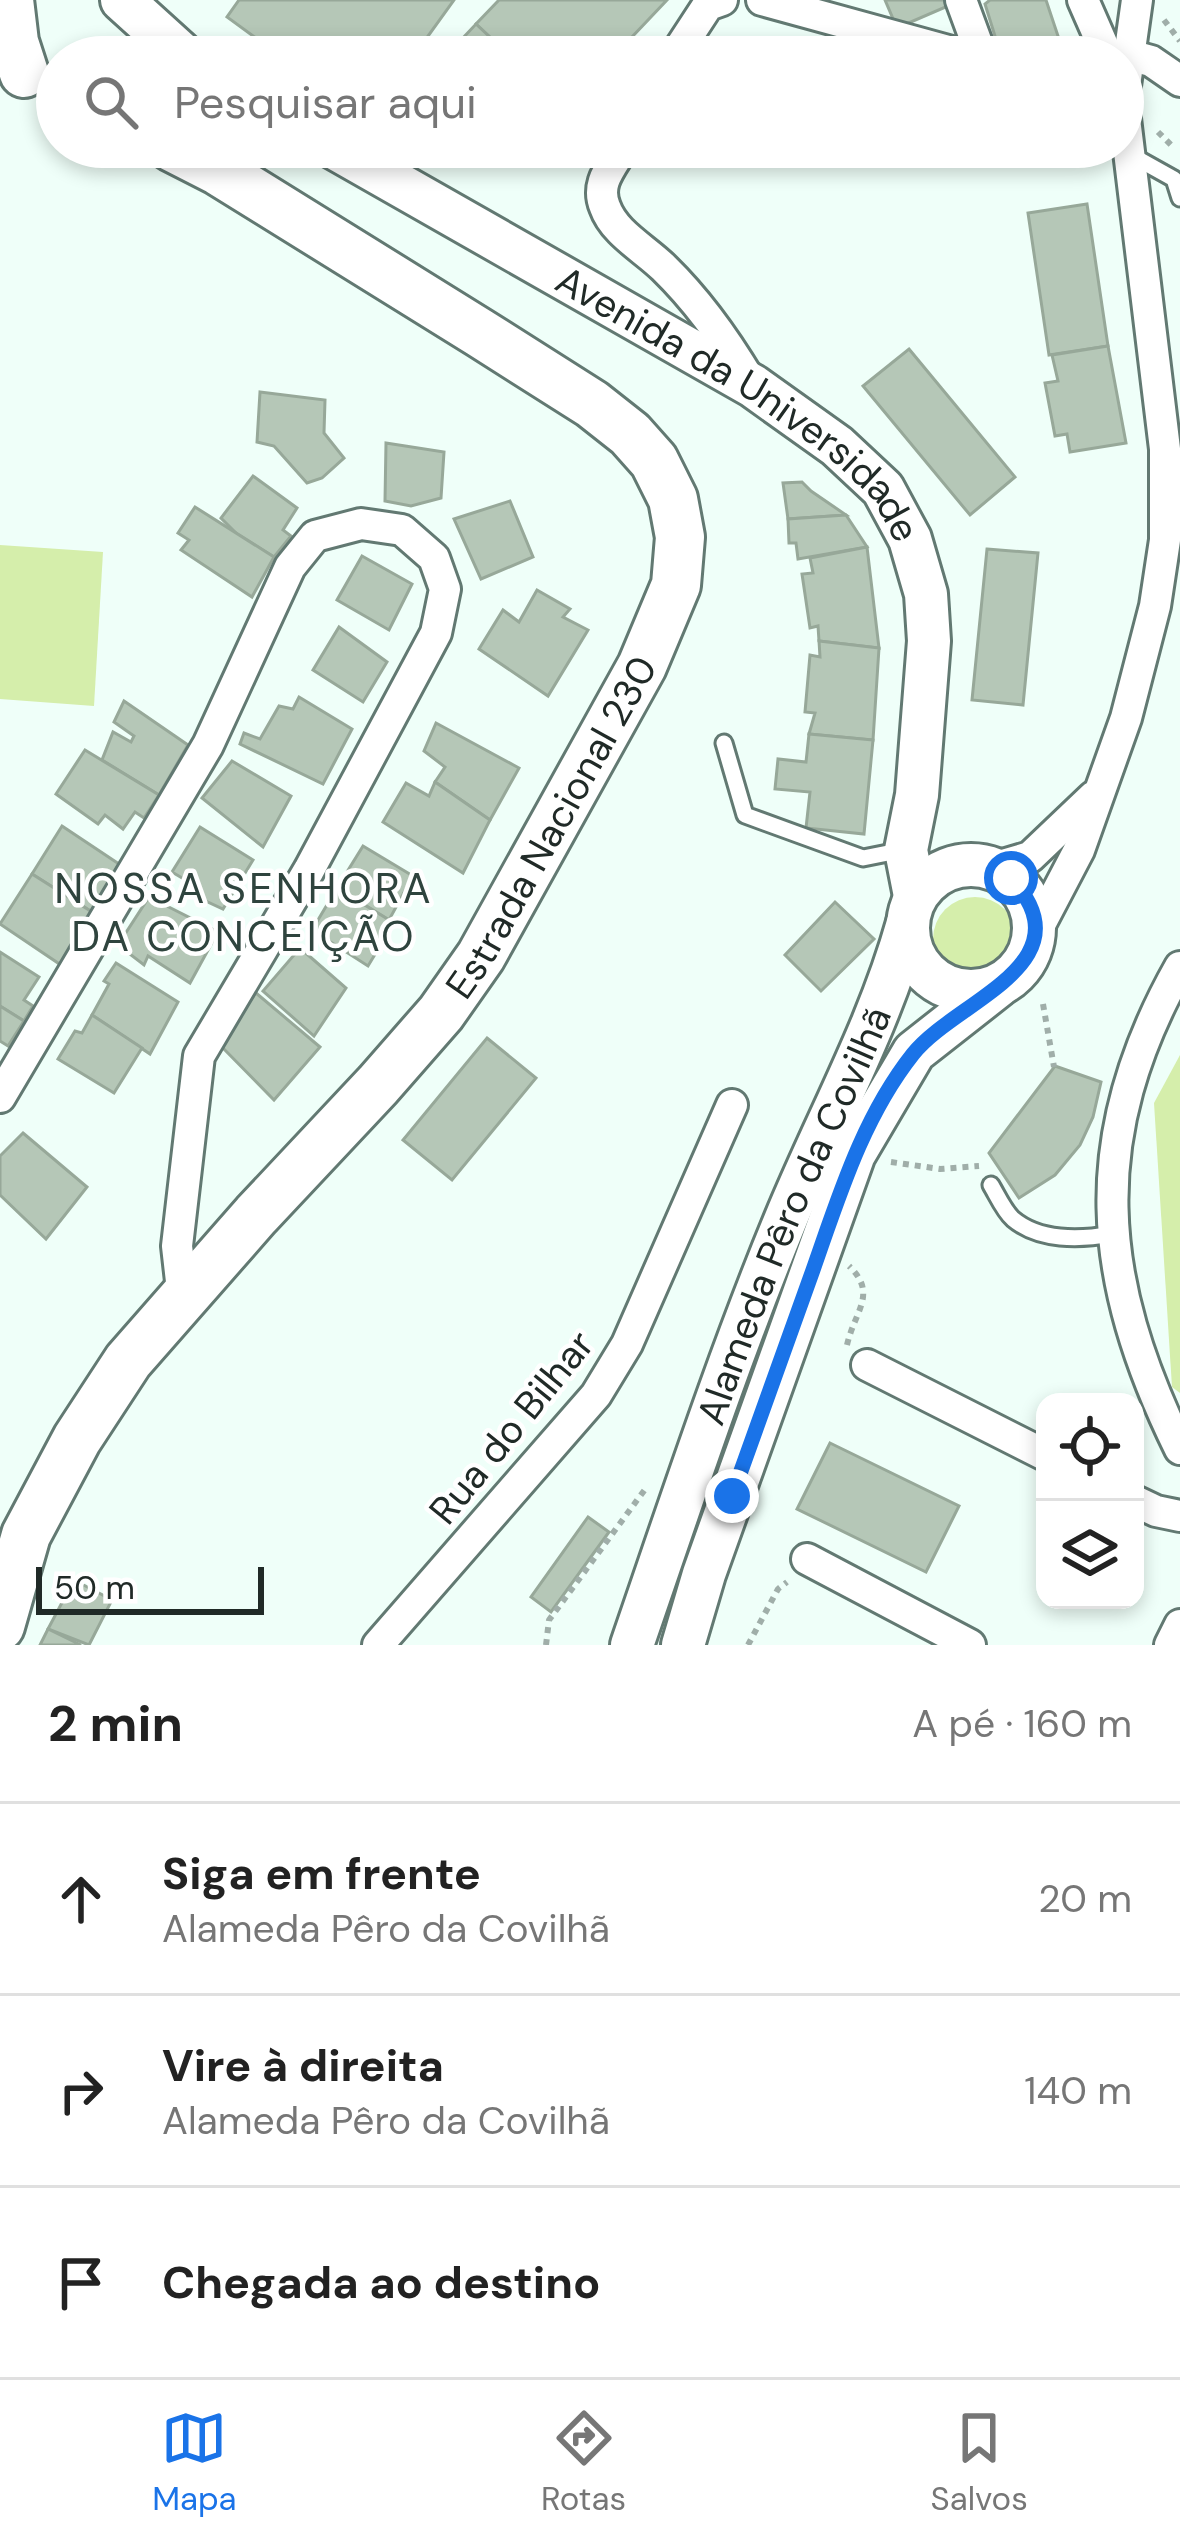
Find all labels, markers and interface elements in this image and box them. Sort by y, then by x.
search box [36,36,1144,168]
icon: search [78,69,144,135]
text: Pesquisar aqui [174,73,477,132]
street label: Avenida da Universidade [547,254,931,550]
street label: Estrada Nacional 230 [434,647,669,1009]
route start [984,851,1038,905]
district label: NOSSA SENHORA DA CONCEIÇÃO [54,861,434,964]
street label: Alameda Pêro da Covilhã [685,999,903,1432]
street label: Rua do Bilhar [418,1320,605,1535]
map controls [1036,1393,1144,1609]
button: locate [1036,1393,1144,1501]
route end [705,1469,759,1523]
button: layers [1036,1501,1144,1609]
scale bar [36,1561,264,1614]
text: 50 m [54,1566,135,1609]
text: 2 min [48,1690,183,1757]
text: A pé · 160 m [912,1698,1132,1749]
text: Siga em frente [162,1844,481,1903]
icon: ahead [48,1866,114,1932]
text: 20 m [1038,1873,1132,1924]
text: Alameda Pêro da Covilhã [162,1903,610,1954]
text: Vire à direita [162,2036,444,2095]
icon: right [48,2058,114,2124]
text: 140 m [1024,2065,1132,2116]
text: Alameda Pêro da Covilhã [162,2095,610,2146]
icon: arrive [48,2250,114,2316]
text: Chegada ao destino [162,2253,600,2312]
tab: Mapa [152,2405,237,2520]
tab: Rotas [541,2405,626,2520]
tab: Salvos [931,2405,1028,2520]

